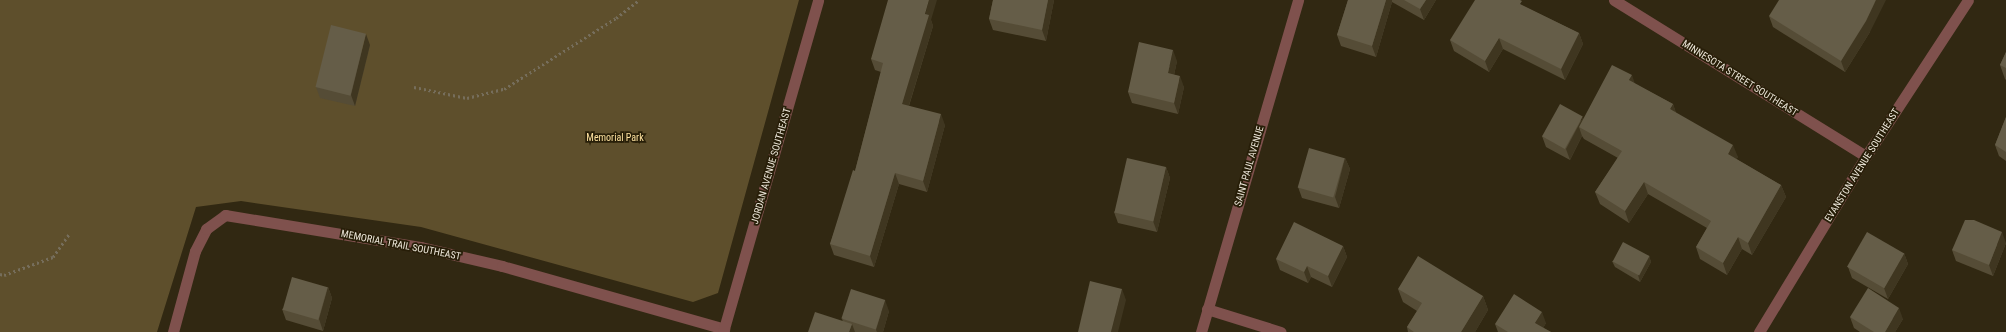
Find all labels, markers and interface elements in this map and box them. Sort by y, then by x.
street label: MINNESOTA STREET SOUTHEAST [1680,37,1800,119]
street label: JORDAN AVENUE SOUTHEAST [749,106,793,226]
street label: EVANSTON AVENUE SOUTHEAST [1822,106,1902,224]
street label: SAINT PAUL AVENUE [1232,124,1266,208]
park label: Memorial Park [586,132,644,144]
street label: MEMORIAL TRAIL SOUTHEAST [340,227,462,263]

